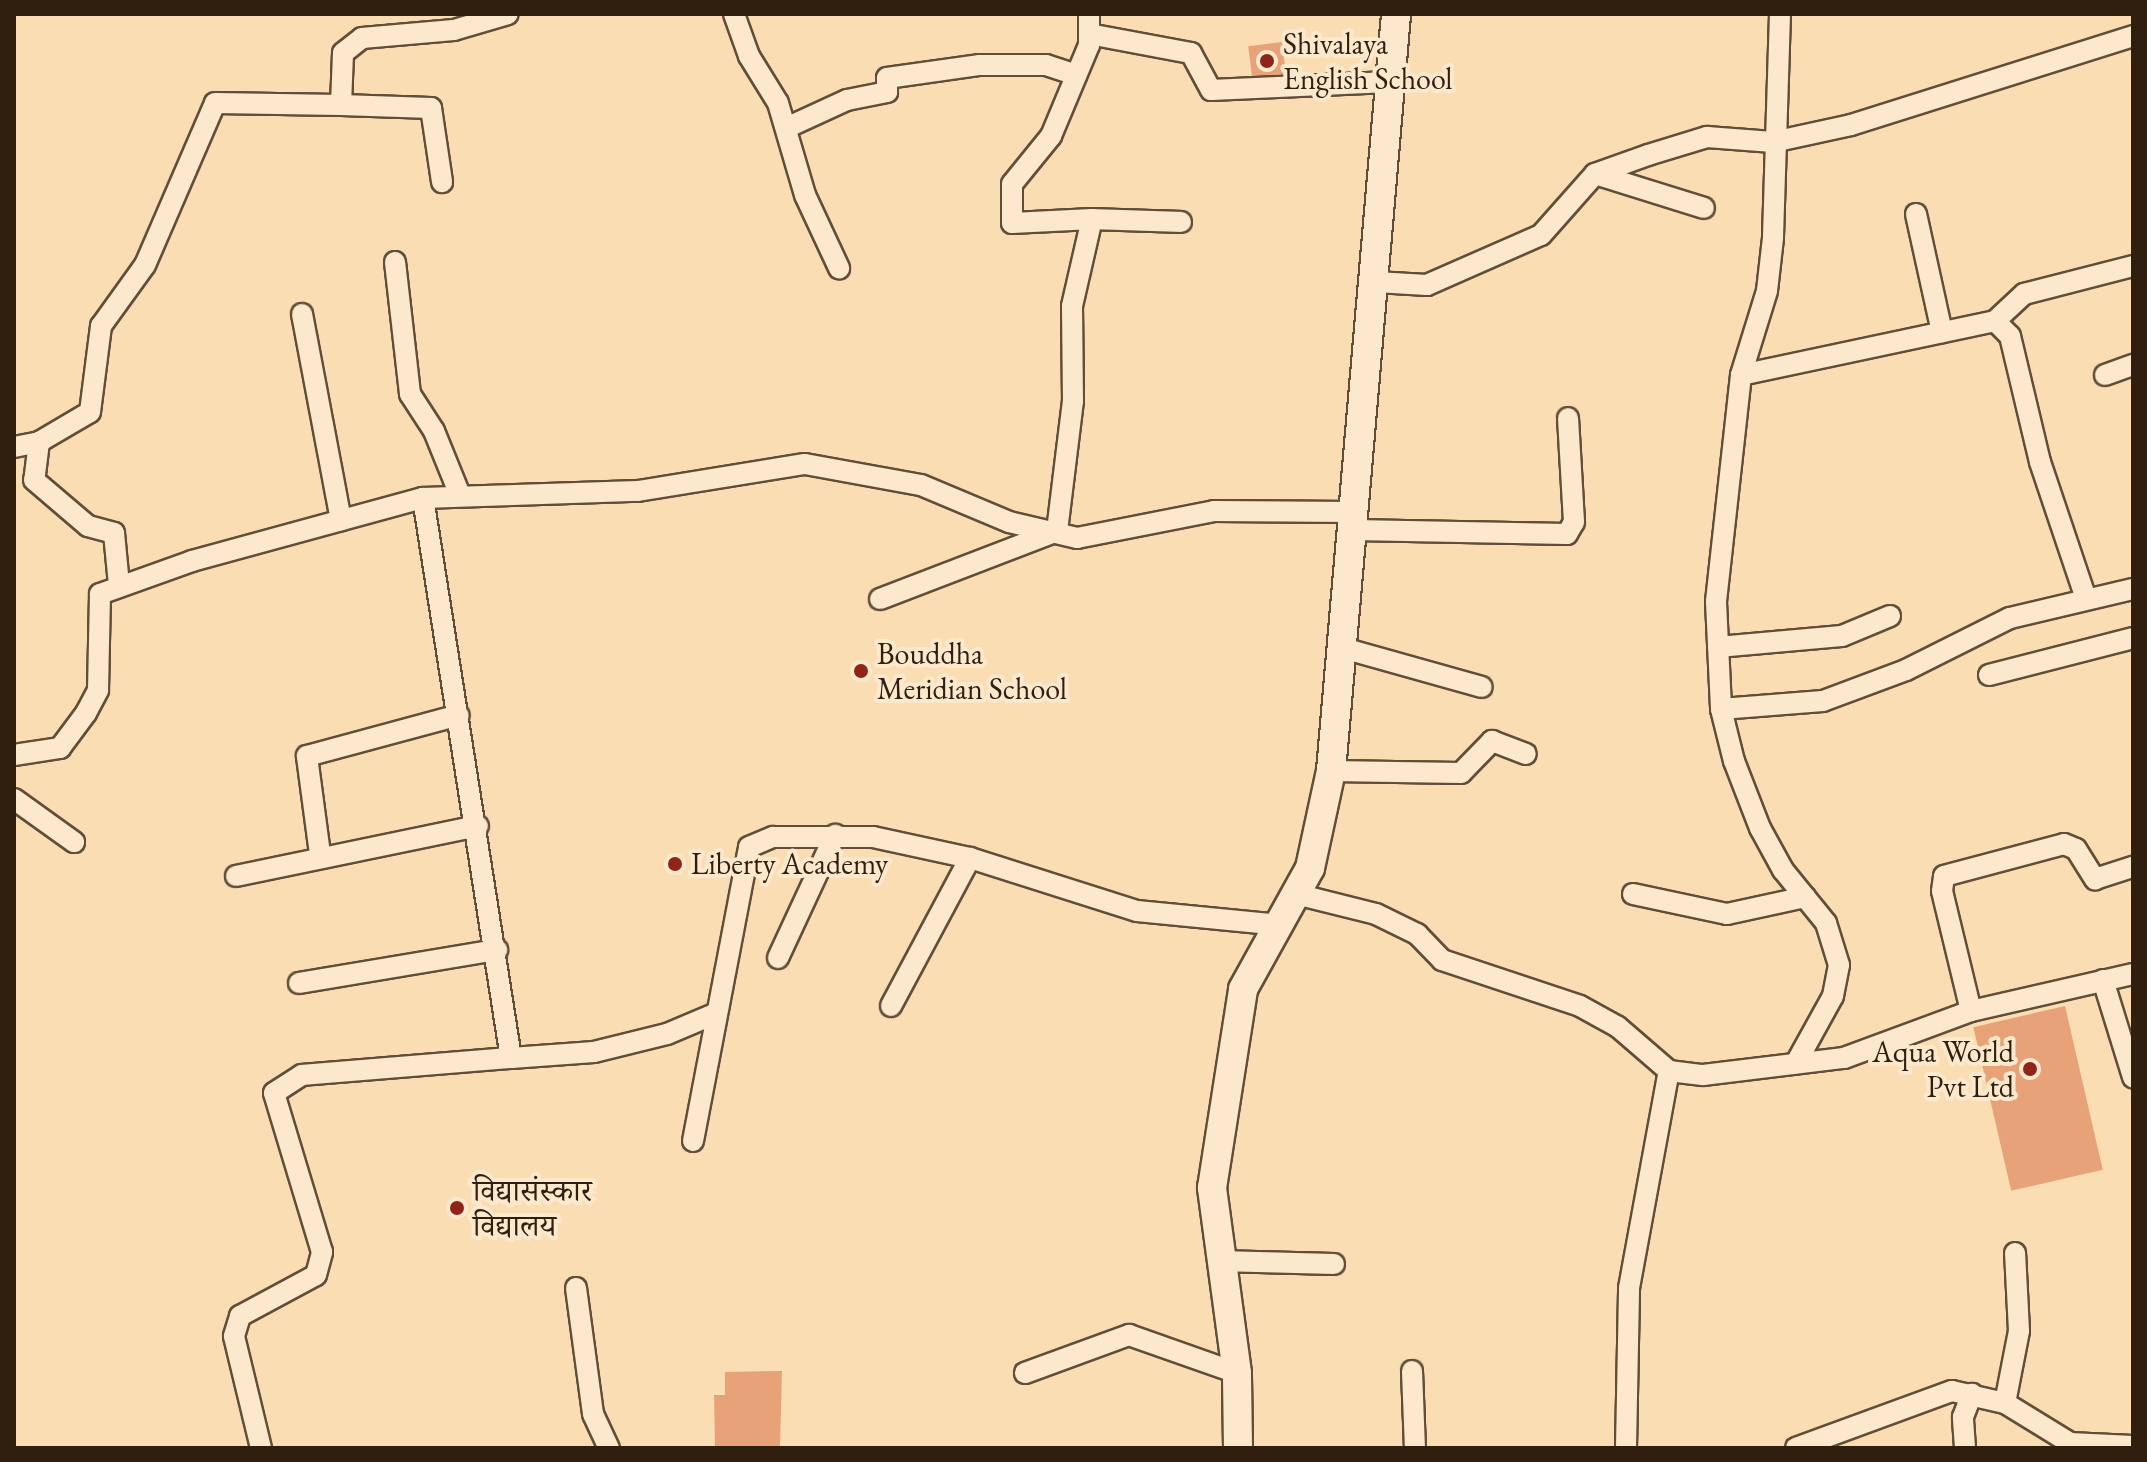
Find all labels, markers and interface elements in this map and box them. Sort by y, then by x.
place label: Shivalaya English School [1283,26,1453,96]
marker: Shivalaya English School [1258,52,1276,70]
place label: Bouddha Meridian School [877,636,1067,706]
marker: Bouddha Meridian School [852,662,870,680]
place label: Liberty Academy [691,846,888,882]
marker: Liberty Academy [666,855,684,873]
place label: Aqua World Pvt Ltd [1872,1034,2014,1104]
marker: Aqua World Pvt Ltd [2021,1060,2039,1078]
place label: विद्यासंस्कार विद्यालय [473,1173,592,1244]
marker: विद्यासंस्कार विद्यालय [448,1199,466,1217]

